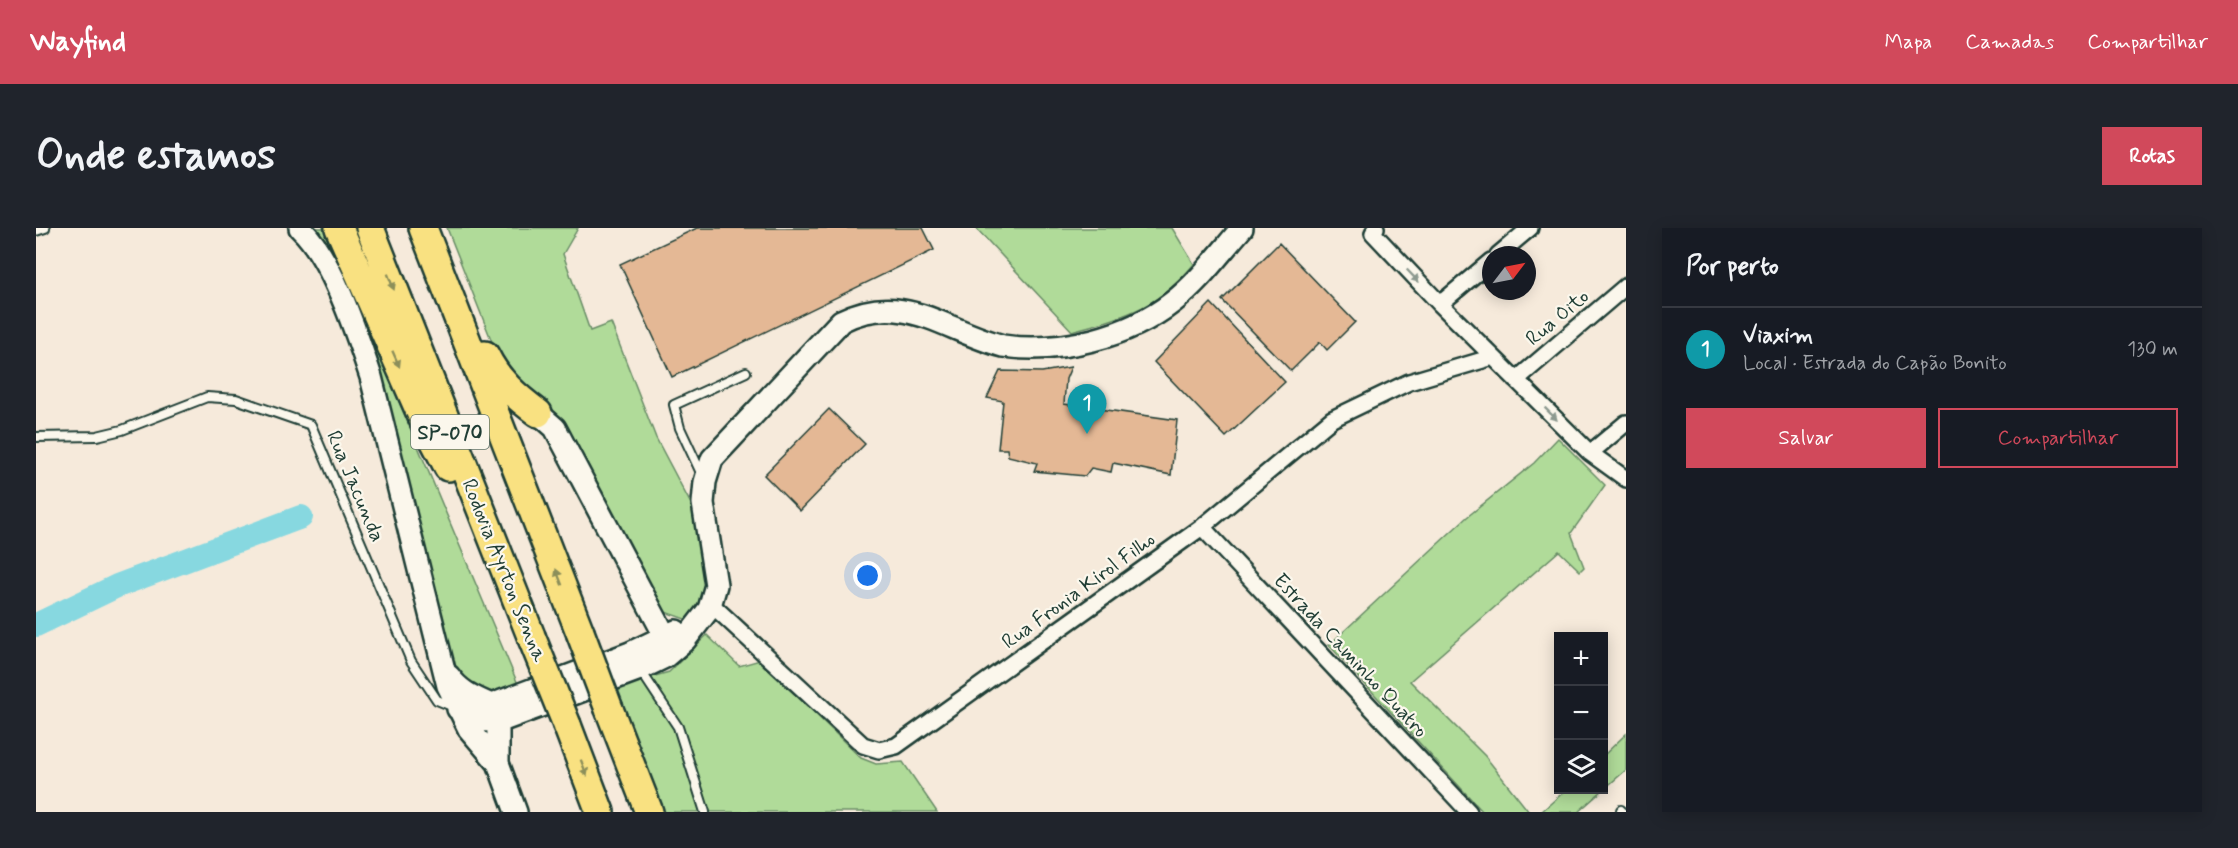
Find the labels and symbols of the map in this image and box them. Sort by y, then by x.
north arrow [1482,246,1536,300]
one-way arrow [1406,269,1420,284]
one-way arrow [386,274,396,292]
street label: Rua Oito [1520,283,1595,353]
one-way arrow [392,350,401,367]
pin: 1 [1068,384,1106,434]
one-way arrow [1543,407,1557,421]
road number: SP-070 [411,415,489,449]
street label: Rua Jacunda [319,426,391,546]
street label: Rodovia Ayrton Senna [455,475,554,666]
street label: Rua Fronia Kirol Filho [996,526,1161,656]
your location [853,561,882,590]
street label: Estrada Caminho Quatro [1267,567,1434,744]
one-way arrow [553,568,563,586]
one-way arrow [579,759,589,777]

